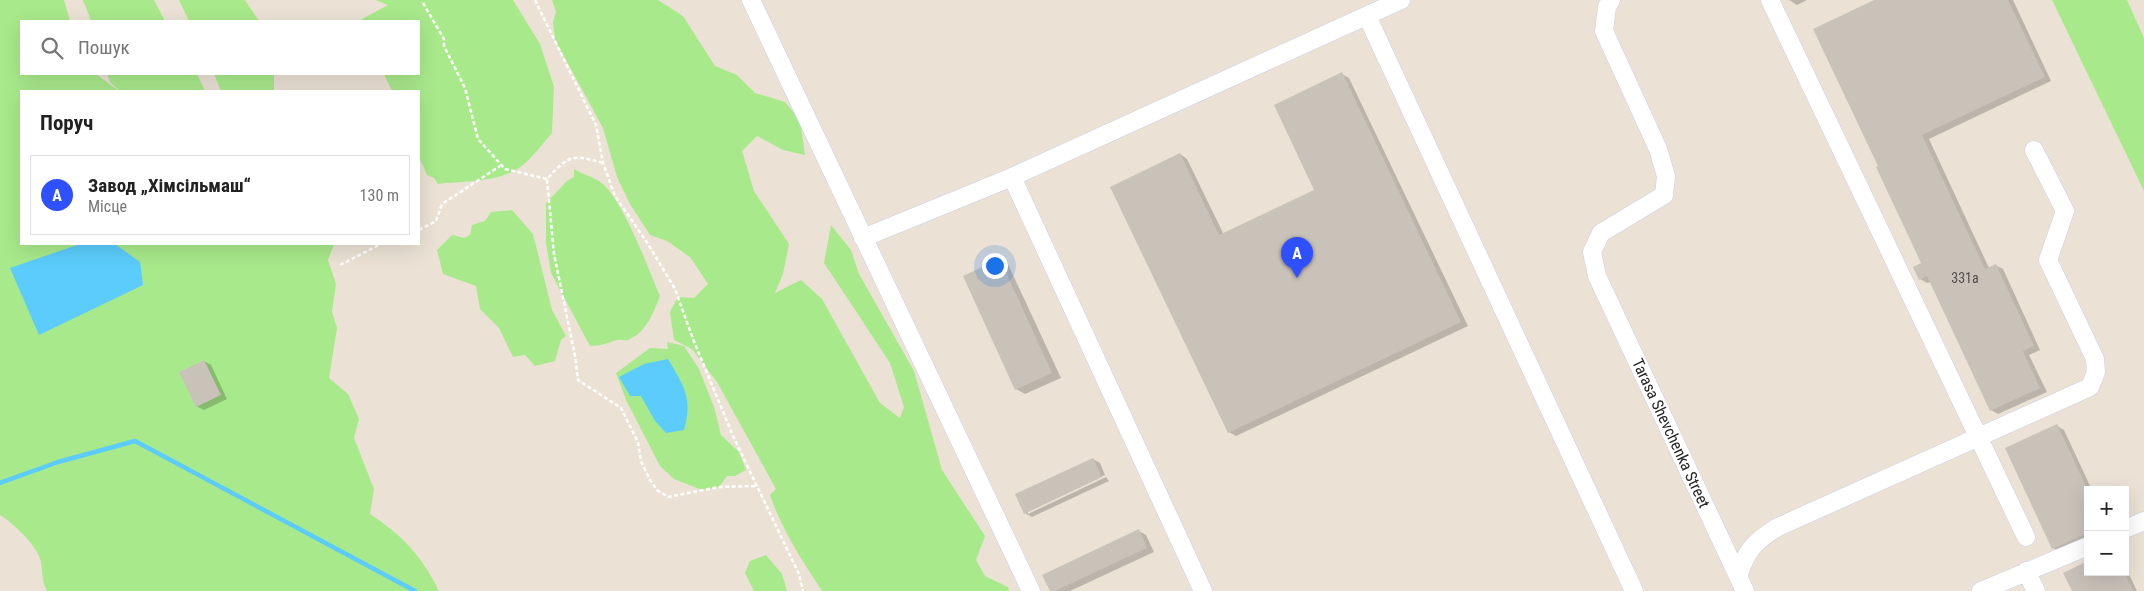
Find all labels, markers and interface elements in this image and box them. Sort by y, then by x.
search box [20,20,420,75]
icon: search [38,34,66,62]
text: Пошук [78,36,130,59]
text: Поруч [40,111,93,135]
text: Завод „Хімсільмаш“ [88,174,251,197]
text: A [52,186,62,205]
text: 130 m [360,186,399,205]
text: Місце [88,197,127,216]
pin: A [1281,237,1313,278]
your location [982,253,1008,279]
house number: 331а [1951,270,1979,286]
street label: Tarasa Shevchenka Street [1628,355,1714,511]
map controls [2084,486,2129,576]
button: + [2084,486,2129,531]
button: − [2084,531,2129,576]

